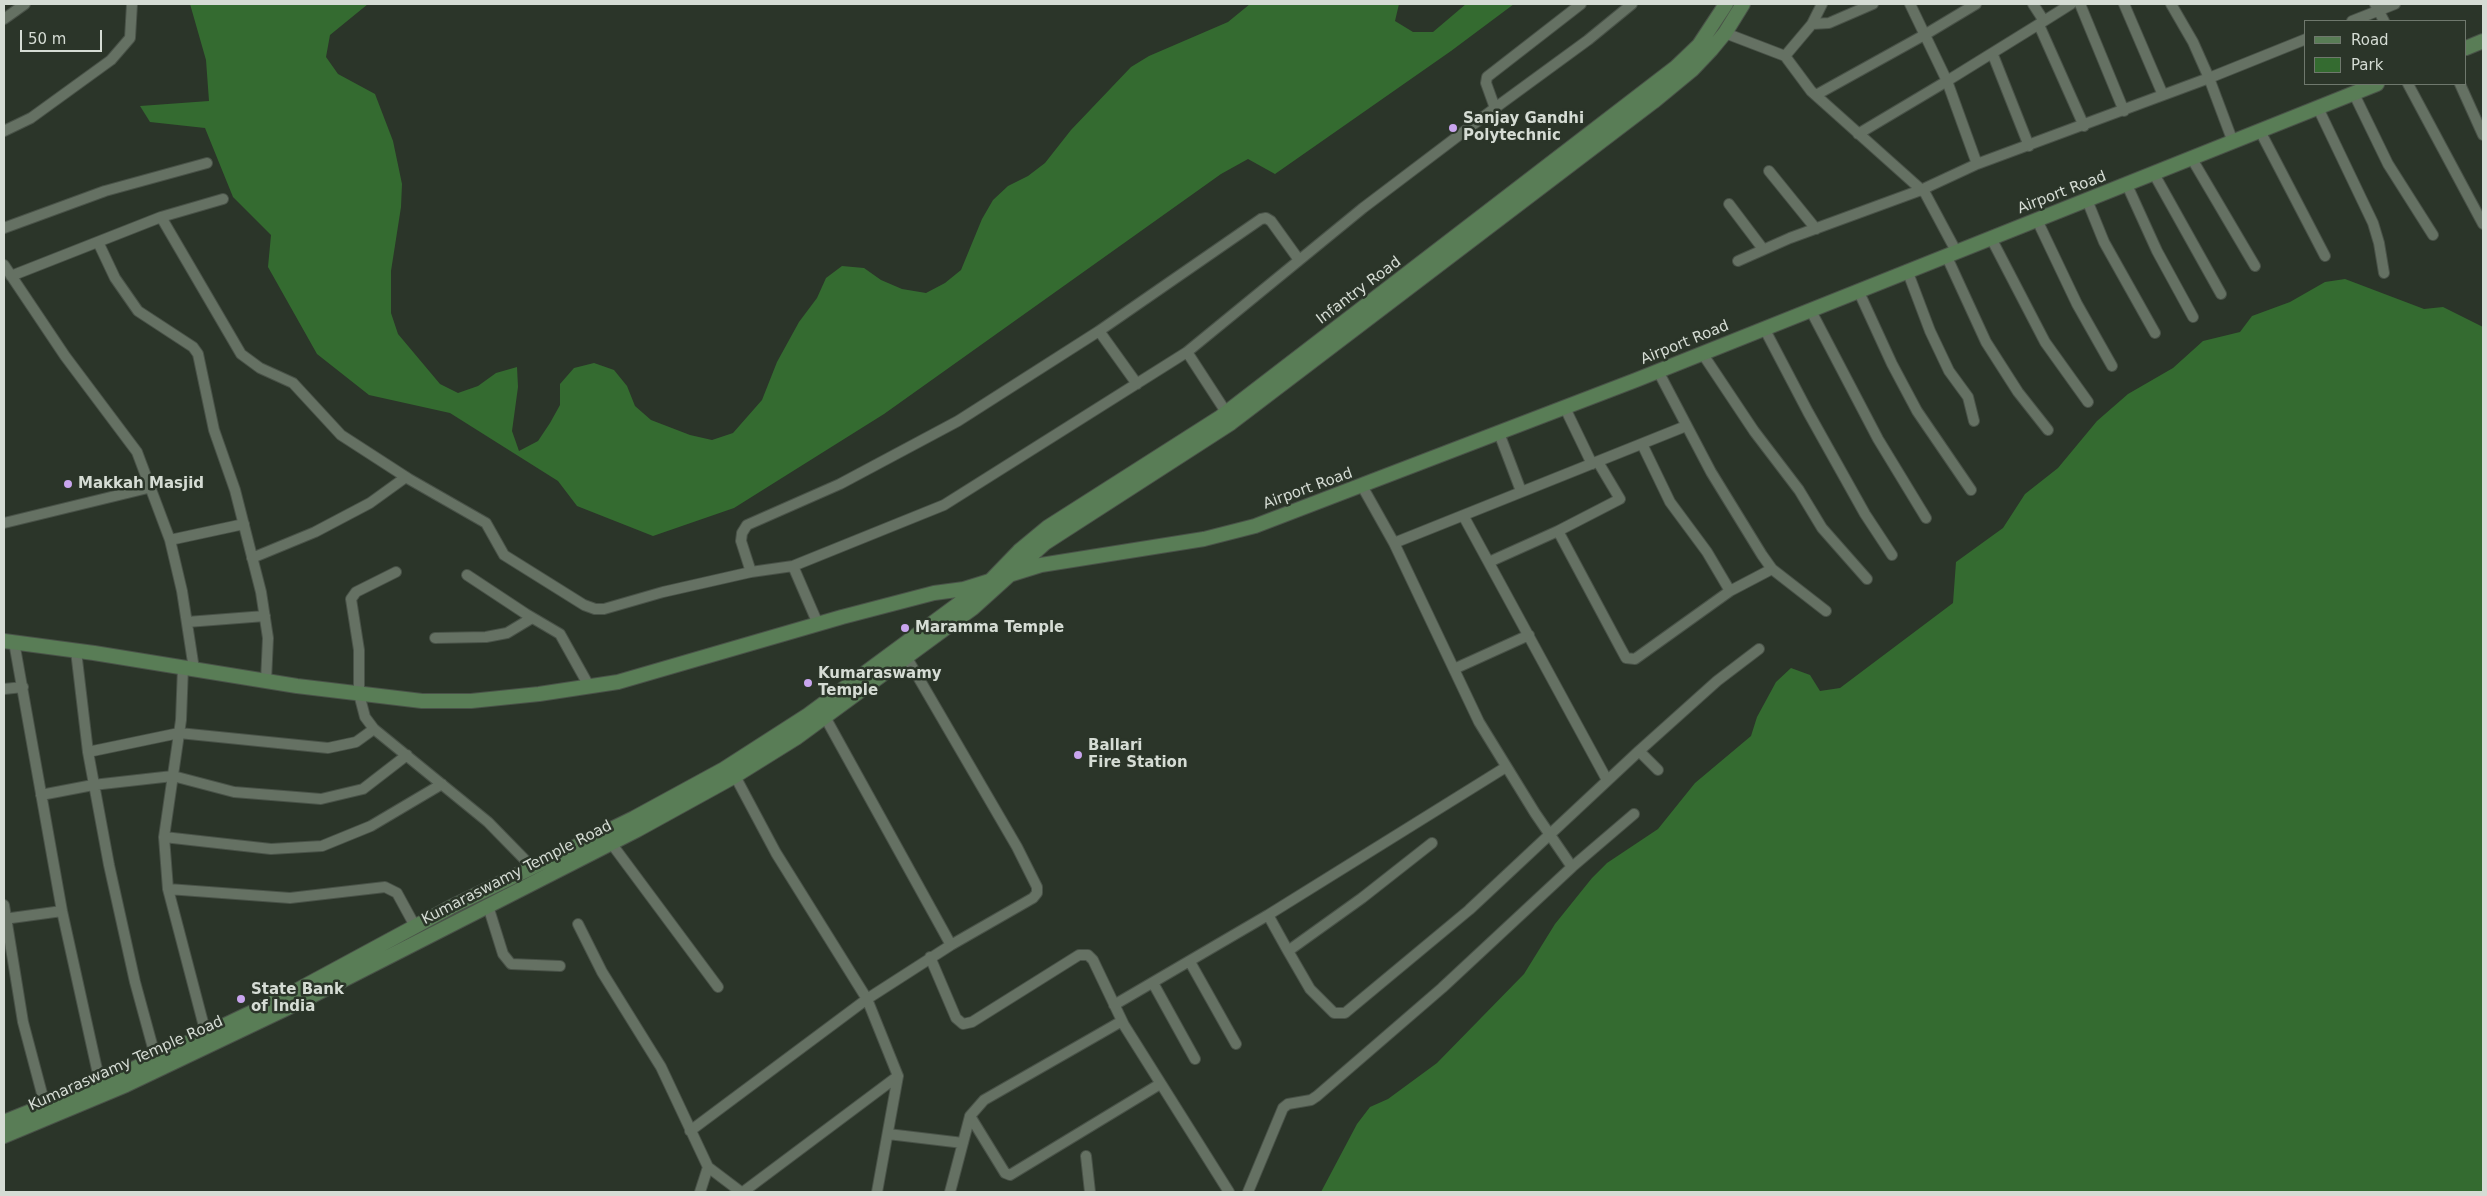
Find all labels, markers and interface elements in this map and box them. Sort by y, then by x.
scale bar [22,20,105,52]
legend [2304,20,2467,85]
text: 50 m [28,30,66,48]
text: Road [2351,31,2389,49]
text: Park [2351,56,2383,74]
place label: Sanjay Gandhi Polytechnic [1463,110,1584,145]
marker: Sanjay Gandhi Polytechnic [1447,122,1459,134]
street label: Airport Road [2015,168,2109,218]
street label: Infantry Road [1313,253,1405,329]
street label: Airport Road [1638,317,1732,369]
street label: Airport Road [1261,465,1355,513]
place label: Makkah Masjid [78,475,204,493]
marker: Makkah Masjid [62,478,74,490]
place label: Maramma Temple [915,619,1064,637]
marker: Maramma Temple [899,622,911,634]
place label: Kumaraswamy Temple [818,665,942,700]
marker: Kumaraswamy Temple [802,677,814,689]
place label: Ballari Fire Station [1088,737,1188,772]
marker: Ballari Fire Station [1072,749,1084,761]
street label: Kumaraswamy Temple Road [419,817,615,929]
place label: State Bank of India [251,981,344,1016]
marker: State Bank of India [235,993,247,1005]
street label: Kumaraswamy Temple Road [26,1013,226,1115]

